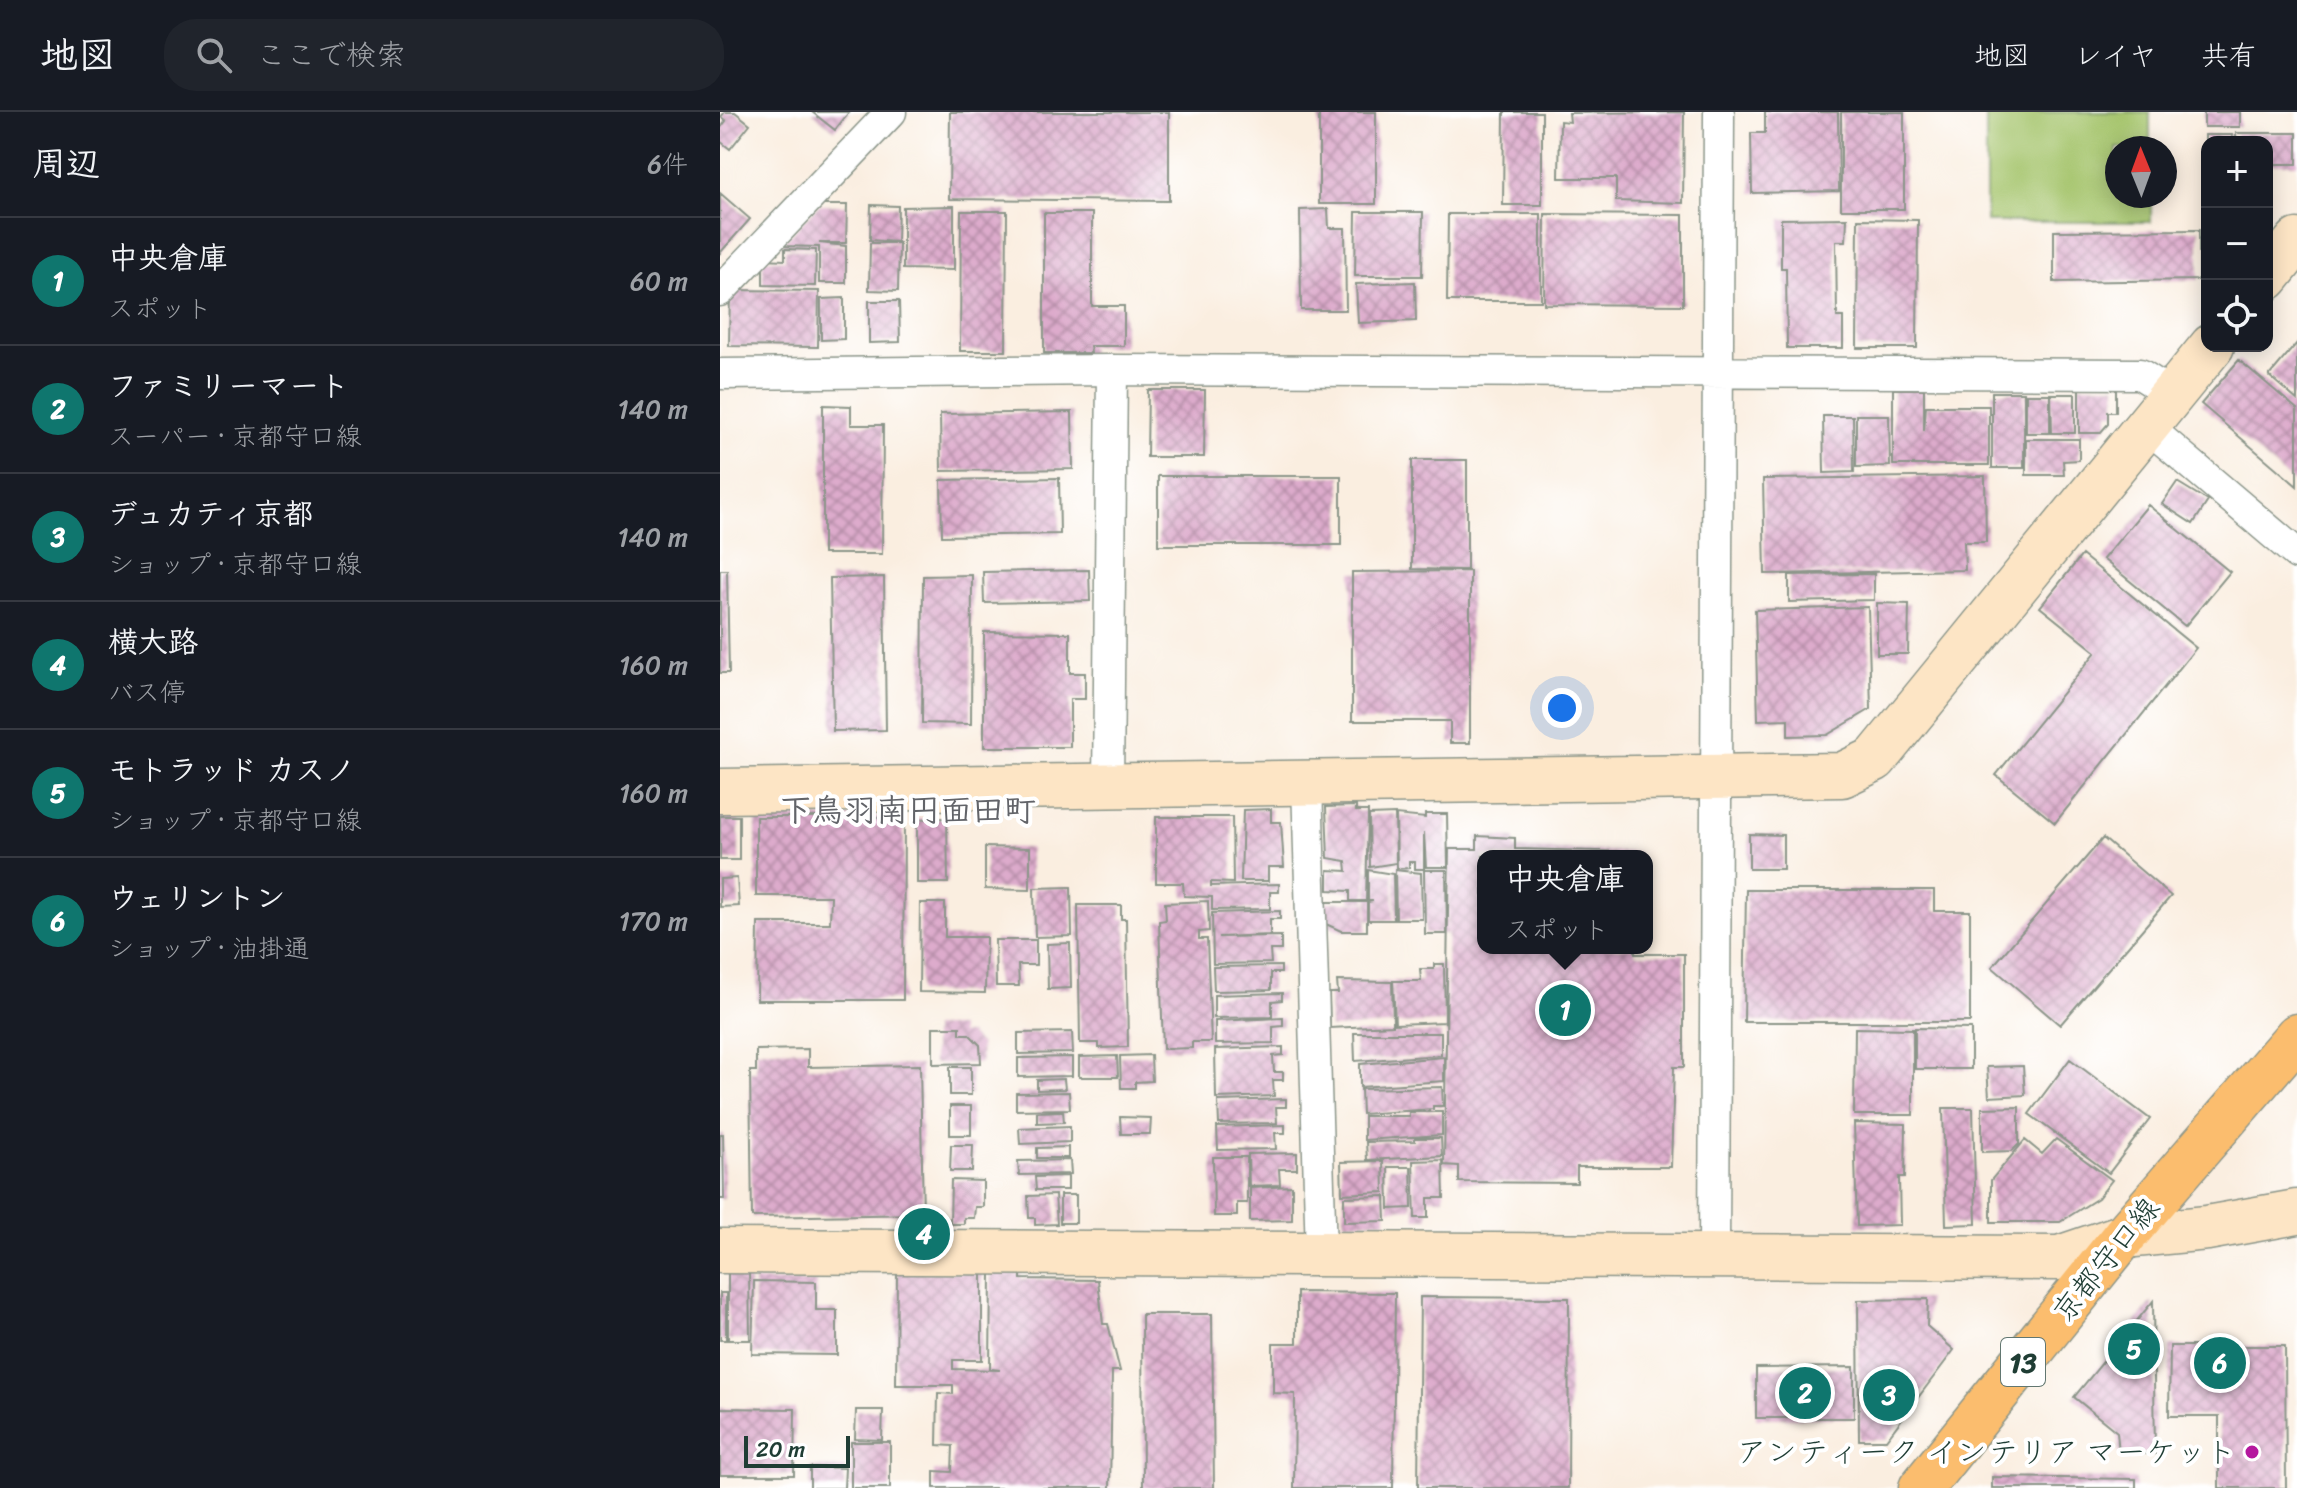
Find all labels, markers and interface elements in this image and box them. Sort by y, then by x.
search box [164,19,724,91]
text: 地図 [40,22,116,89]
text: ここで検索 [256,28,406,82]
text: 地図 [1974,31,2030,80]
text: レイヤ [2074,31,2157,80]
text: 共有 [2201,31,2257,80]
icon: search [192,33,236,77]
text: 周辺 [32,134,100,194]
north arrow [2105,136,2177,208]
map controls [2201,136,2273,352]
button: + [2201,136,2273,208]
text: 6件 [647,141,688,187]
button: − [2201,208,2273,280]
text: 中央倉庫 [108,231,228,285]
text: 1 [52,258,64,304]
text: 60 m [630,258,688,304]
button: locate [2201,280,2273,352]
text: スポット [108,285,212,331]
text: ファミリーマート [108,359,349,413]
text: 2 [50,386,66,432]
text: 140 m [617,386,688,432]
text: スーパー · 京都守口線 [108,413,361,459]
text: デュカティ京都 [108,487,313,541]
text: 3 [51,514,65,560]
text: 140 m [617,514,688,560]
text: ショップ · 京都守口線 [108,541,361,587]
text: 横大路 [108,615,198,669]
text: 4 [50,642,66,688]
text: 160 m [619,642,688,688]
text: バス停 [108,669,186,715]
your location [1542,688,1582,728]
text: モトラッド カスノ [108,743,355,797]
text: 5 [50,770,66,816]
text: 160 m [619,770,688,816]
district label: 下鳥羽南円面田町 [780,782,1036,839]
text: ショップ · 京都守口線 [108,797,361,843]
popup [1477,850,1653,954]
text: 中央倉庫 [1505,852,1625,906]
text: ウェリントン [108,871,286,925]
text: 6 [51,898,65,944]
text: 170 m [619,898,688,944]
text: スポット [1505,906,1609,952]
text: ショップ · 油掛通 [108,925,309,971]
pin: 1 [1539,980,1591,1040]
street label: 京都守口線 [2038,1185,2174,1335]
pin: 4 [898,1204,950,1264]
pin: 5 [2108,1319,2160,1379]
pin: 6 [2194,1333,2246,1393]
road number: 13 [2001,1338,2045,1386]
pin: 2 [1779,1363,1831,1423]
pin: 3 [1863,1365,1915,1425]
place label: アンティーク インテリア マーケット [1737,1425,2236,1479]
text: 20 m [756,1430,805,1469]
scale bar [744,1432,850,1468]
marker: アンティーク インテリア マーケット [2243,1443,2261,1461]

